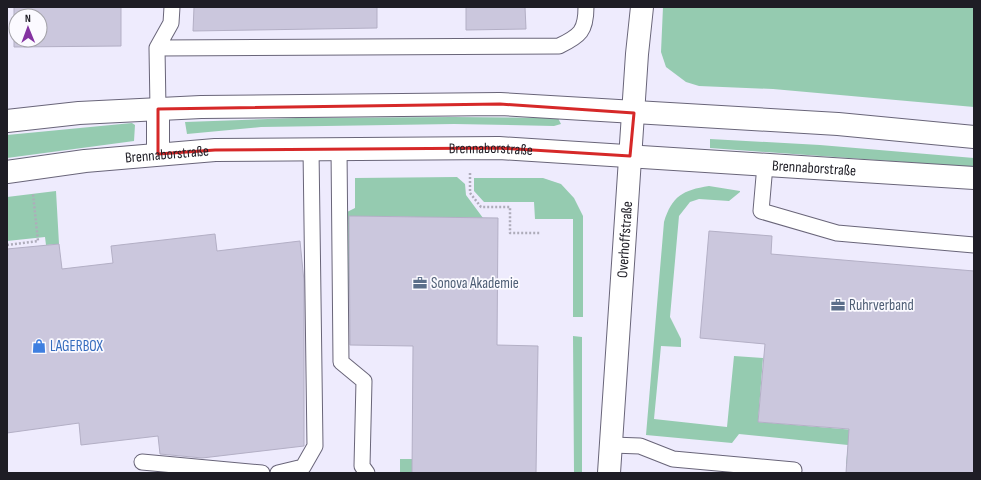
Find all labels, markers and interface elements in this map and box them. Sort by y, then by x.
north arrow [8,8,48,48]
text: N [25,12,31,25]
street label: Brennaborstraße [449,139,533,160]
street label: Brennaborstraße [124,142,210,168]
street label: Brennaborstraße [772,156,857,181]
street label: Overhoffstraße [613,201,637,279]
place label: Sonova Akademie [431,274,519,293]
office icon: Sonova Akademie [412,275,428,291]
place label: Ruhrverband [849,296,914,315]
office icon: Ruhrverband [830,297,846,313]
place label: LAGERBOX [50,337,104,356]
shop icon: LAGERBOX [31,338,47,354]

